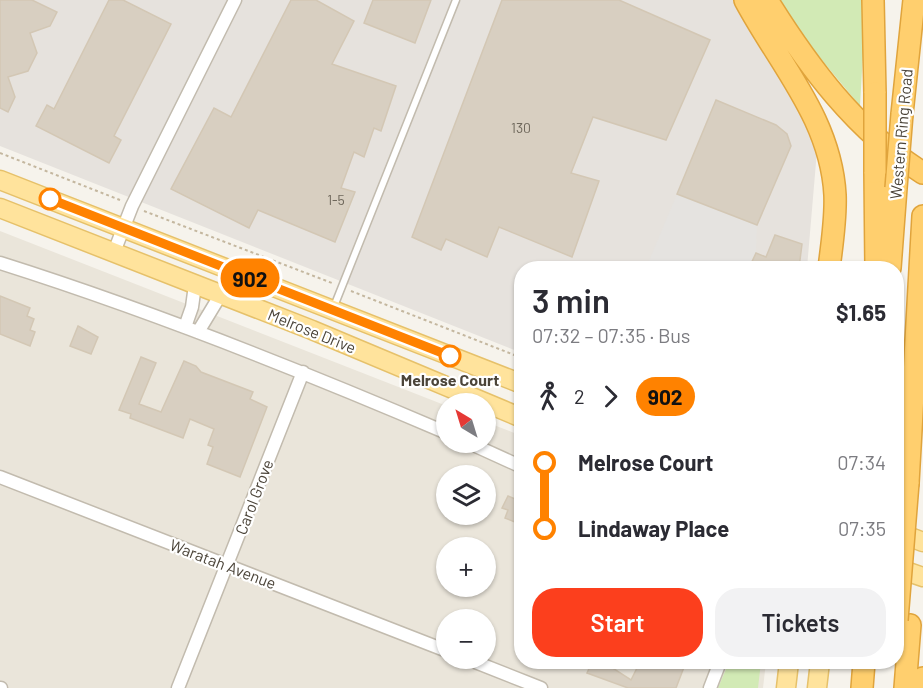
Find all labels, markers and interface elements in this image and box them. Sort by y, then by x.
street label: Western Ring Road [885,68,916,200]
house number: 130 [511,119,531,136]
unlabelled marker [39,188,61,210]
house number: 1-5 [327,191,345,208]
line badge: 902 [216,258,284,298]
text: 902 [233,266,267,291]
text: 3 min [532,280,610,320]
text: $1.65 [836,299,886,325]
street label: Melrose Drive [265,304,359,357]
text: 07:32 – 07:35 · Bus [532,323,690,347]
marker: Melrose Court [439,345,461,367]
place label: Melrose Court [401,370,499,389]
icon: walk [532,380,565,413]
icon: forward [594,380,627,413]
text: 2 [574,384,585,408]
text: 902 [648,384,683,409]
north arrow [436,393,496,453]
map controls [436,393,496,669]
text: Melrose Court [578,449,713,475]
text: 07:34 [837,450,886,474]
street label: Carol Grove [231,457,277,537]
button: layers [436,465,496,525]
text: Lindaway Place [578,515,729,541]
text: 07:35 [838,516,886,540]
street label: Waratah Avenue [167,535,279,592]
button: + [436,537,496,597]
button: Start [532,588,703,657]
button: Tickets [715,588,886,657]
button: − [436,609,496,669]

